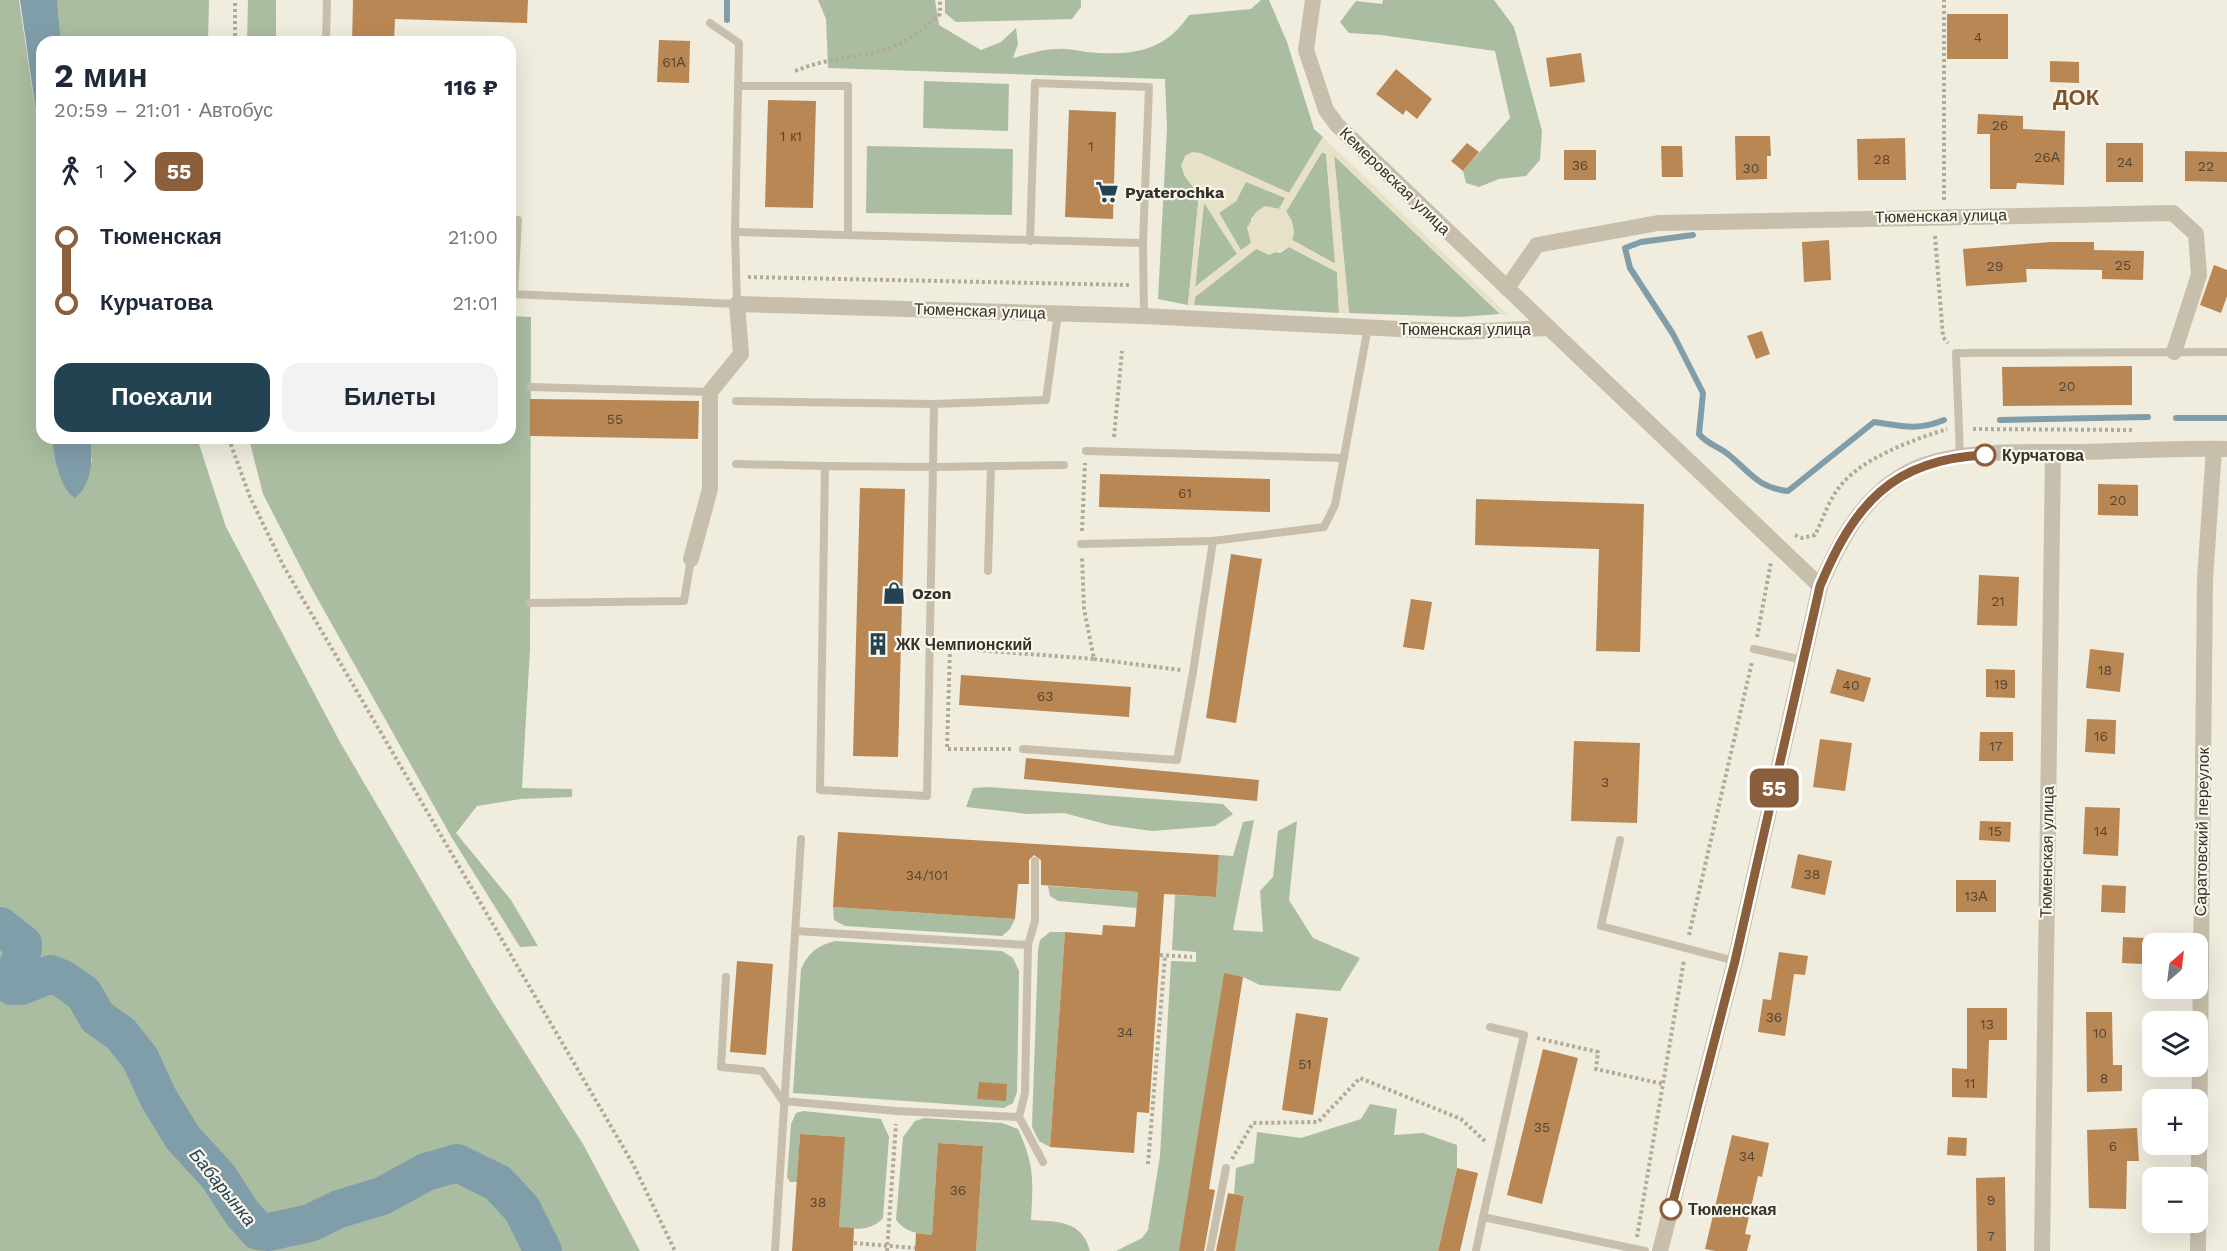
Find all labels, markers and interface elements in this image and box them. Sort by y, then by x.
house number: 4 [1974,29,1982,45]
house number: 61А [662,54,686,70]
text: 2 мин [54,56,148,95]
text: 116 ₽ [444,75,498,100]
district label: ДОК [2053,85,2100,110]
text: 20:59 – 21:01 · Автобус [54,98,273,122]
house number: 26 [1992,117,2008,133]
street label: Кемеровская улица [1336,123,1454,239]
house number: 1 к1 [780,128,802,144]
house number: 1 [1088,138,1094,154]
house number: 26А [2034,149,2061,165]
house number: 28 [1874,151,1890,167]
house number: 24 [2117,154,2133,170]
icon: walk [54,155,87,188]
icon: forward [113,155,146,188]
house number: 36 [1572,157,1588,173]
house number: 22 [2198,158,2214,174]
text: 1 [96,159,104,183]
text: 55 [167,159,191,184]
house number: 30 [1743,160,1759,176]
supermarket icon: Pyaterochka [1094,179,1120,205]
place label: Pyaterochka [1125,183,1225,202]
street label: Тюменская улица [1875,205,2007,227]
text: Тюменская [100,224,222,249]
text: 21:00 [448,225,498,249]
house number: 25 [2115,257,2131,273]
house number: 29 [1987,258,2003,274]
text: Курчатова [100,290,213,315]
text: 21:01 [452,291,498,315]
street label: Тюменская улица [914,299,1046,323]
street label: Тюменская улица [1399,320,1531,339]
button: Поехали [54,363,270,432]
button: Билеты [282,363,498,432]
house number: 20 [2059,378,2075,394]
house number: 55 [607,411,623,427]
marker: Курчатова [1974,444,1996,466]
place label: Курчатова [2002,446,2084,465]
house number: 61 [1178,485,1192,501]
house number: 20 [2110,492,2126,508]
shop icon: Ozon [881,580,907,606]
place label: Ozon [912,584,951,603]
house number: 21 [1991,593,2005,609]
building icon: ЖК Чемпионский [865,631,891,657]
place label: ЖК Чемпионский [895,635,1032,654]
house number: 18 [2098,662,2112,678]
house number: 19 [1994,676,2008,692]
house number: 40 [1842,677,1860,693]
house number: 63 [1037,688,1053,704]
house number: 16 [2094,728,2108,744]
house number: 17 [1989,738,2003,754]
street label: Саратовский переулок [2191,746,2213,917]
line badge: 55 [1747,768,1801,808]
house number: 3 [1601,774,1609,790]
text: 55 [1762,776,1786,801]
street label: Тюменская улица [2036,786,2058,918]
house number: 15 [1988,823,2002,839]
house number: 14 [2094,823,2108,839]
house number: 38 [1804,866,1820,882]
house number: 34/101 [906,867,948,883]
house number: 13А [1965,888,1988,904]
north arrow [2142,933,2208,999]
map controls [2142,933,2208,1233]
house number: 36 [1766,1009,1782,1025]
button: layers [2142,1011,2208,1077]
house number: 13 [1980,1016,1994,1032]
house number: 34 [1117,1024,1133,1040]
house number: 10 [2093,1025,2107,1041]
house number: 51 [1298,1056,1312,1072]
house number: 8 [2100,1070,2108,1086]
house number: 11 [1965,1075,1975,1091]
button: + [2142,1089,2208,1155]
house number: 35 [1534,1119,1550,1135]
house number: 6 [2109,1138,2117,1154]
water label: Бабарынка [185,1144,261,1230]
house number: 34 [1739,1148,1755,1164]
button: − [2142,1167,2208,1233]
house number: 36 [950,1182,966,1198]
house number: 9 [1987,1192,1995,1208]
house number: 38 [810,1194,826,1210]
marker: Тюменская [1660,1198,1682,1220]
place label: Тюменская [1688,1200,1777,1219]
house number: 7 [1987,1228,1995,1244]

